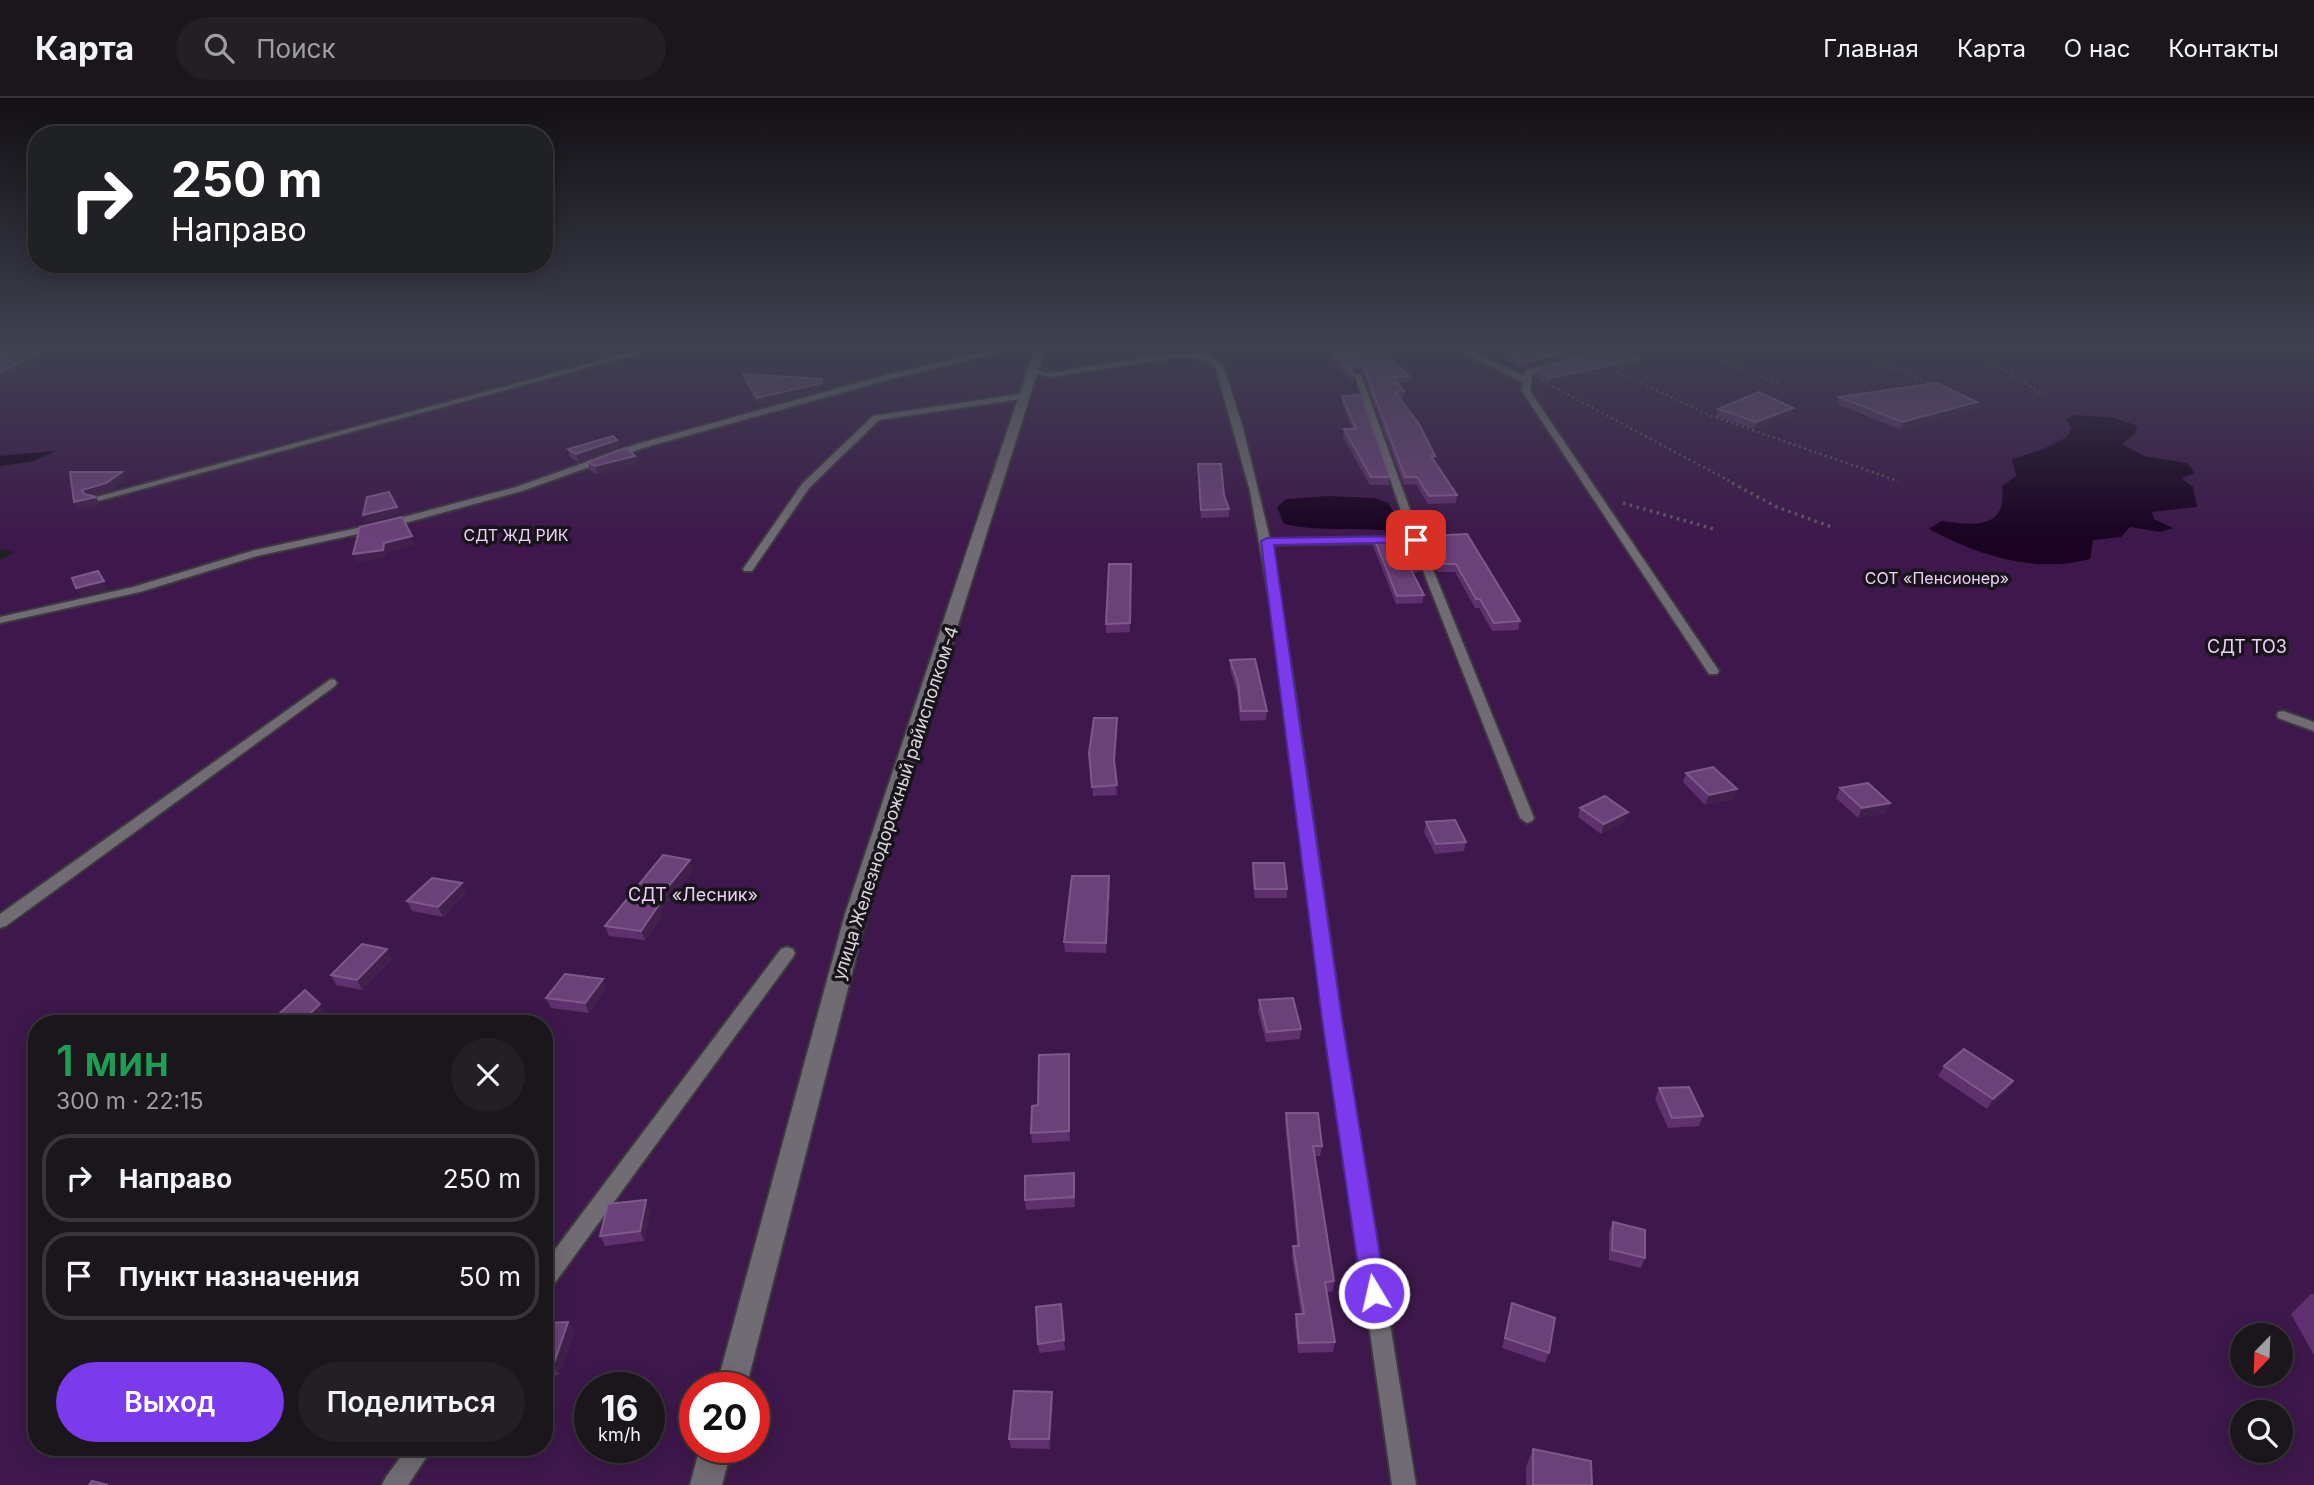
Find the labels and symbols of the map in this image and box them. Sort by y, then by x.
pin [1386,510,1446,570]
park label: СДТ ЖД РИК [463,525,569,545]
park label: СОТ «Пенсионер» [1865,568,2009,588]
street label: улица Железнодорожный райисполком-4 [828,623,962,983]
park label: СДТ ТОЗ [2207,636,2287,657]
park label: СДТ «Лесник» [628,884,758,905]
position arrow [1337,1256,1411,1330]
north arrow [2230,1323,2292,1386]
speed limit sign: 20 [679,1372,770,1463]

